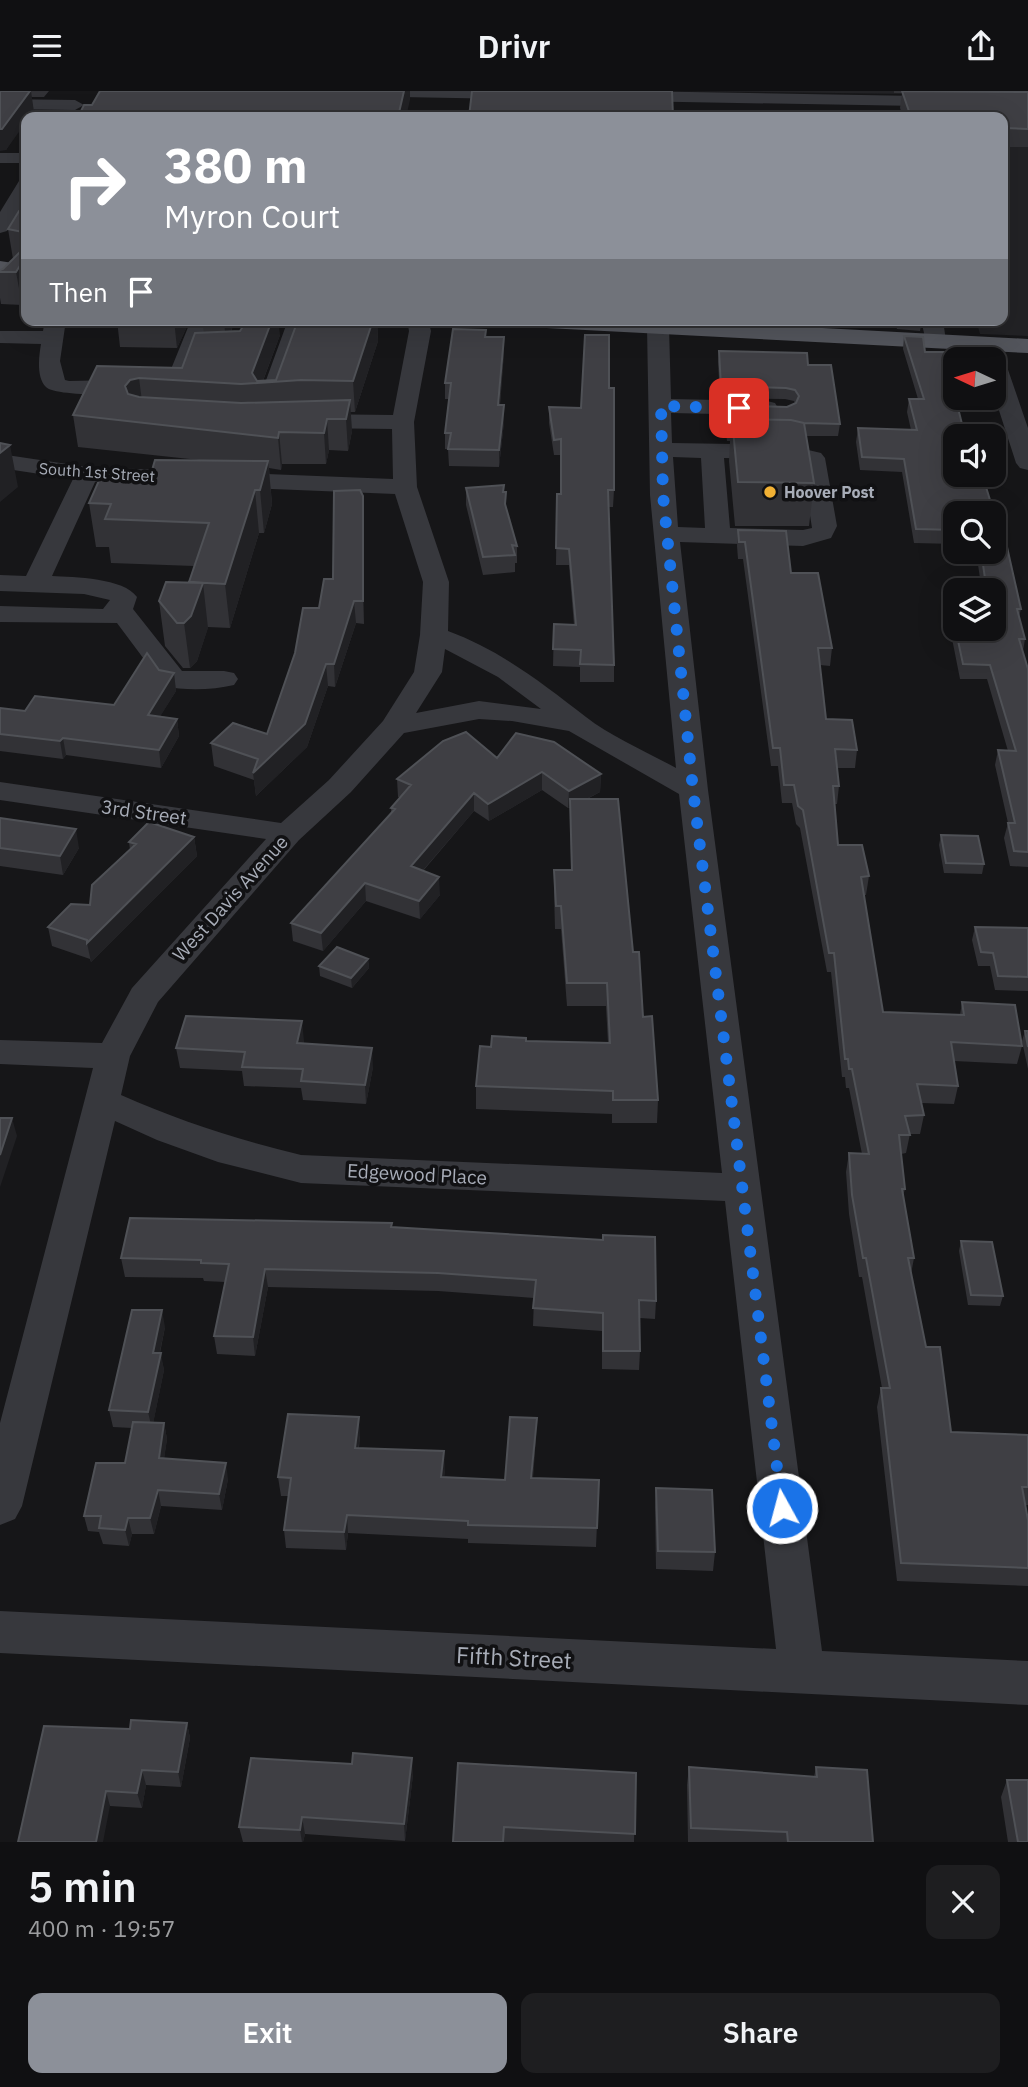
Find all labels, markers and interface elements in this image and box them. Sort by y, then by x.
text: Drivr [478,25,550,67]
icon: menu [28,27,66,65]
icon: share [962,27,1000,65]
text: 380 m [164,133,308,196]
icon: right [49,140,140,231]
text: Myron Court [164,195,340,237]
icon: arrive [122,273,160,311]
text: Then [49,275,108,309]
north arrow [943,347,1006,409]
map controls [943,347,1006,641]
pin [709,378,769,438]
icon: arrive [720,389,758,427]
button: sound [943,424,1006,487]
street label: South 1st Street [38,458,156,486]
place label: Hoover Post [784,482,874,502]
marker: Hoover Post [762,484,778,500]
button: search [943,501,1006,564]
button: layers [943,578,1006,641]
street label: 3rd Street [100,794,188,830]
street label: West Davis Avenue [167,830,293,966]
street label: Edgewood Place [346,1158,488,1190]
position arrow [745,1471,819,1545]
street label: Fifth Street [455,1639,573,1675]
text: 5 min [28,1859,137,1914]
button: close [926,1865,1000,1939]
text: 400 m · 19:57 [28,1913,175,1943]
button: Exit [28,1993,507,2073]
button: Share [521,1993,1000,2073]

